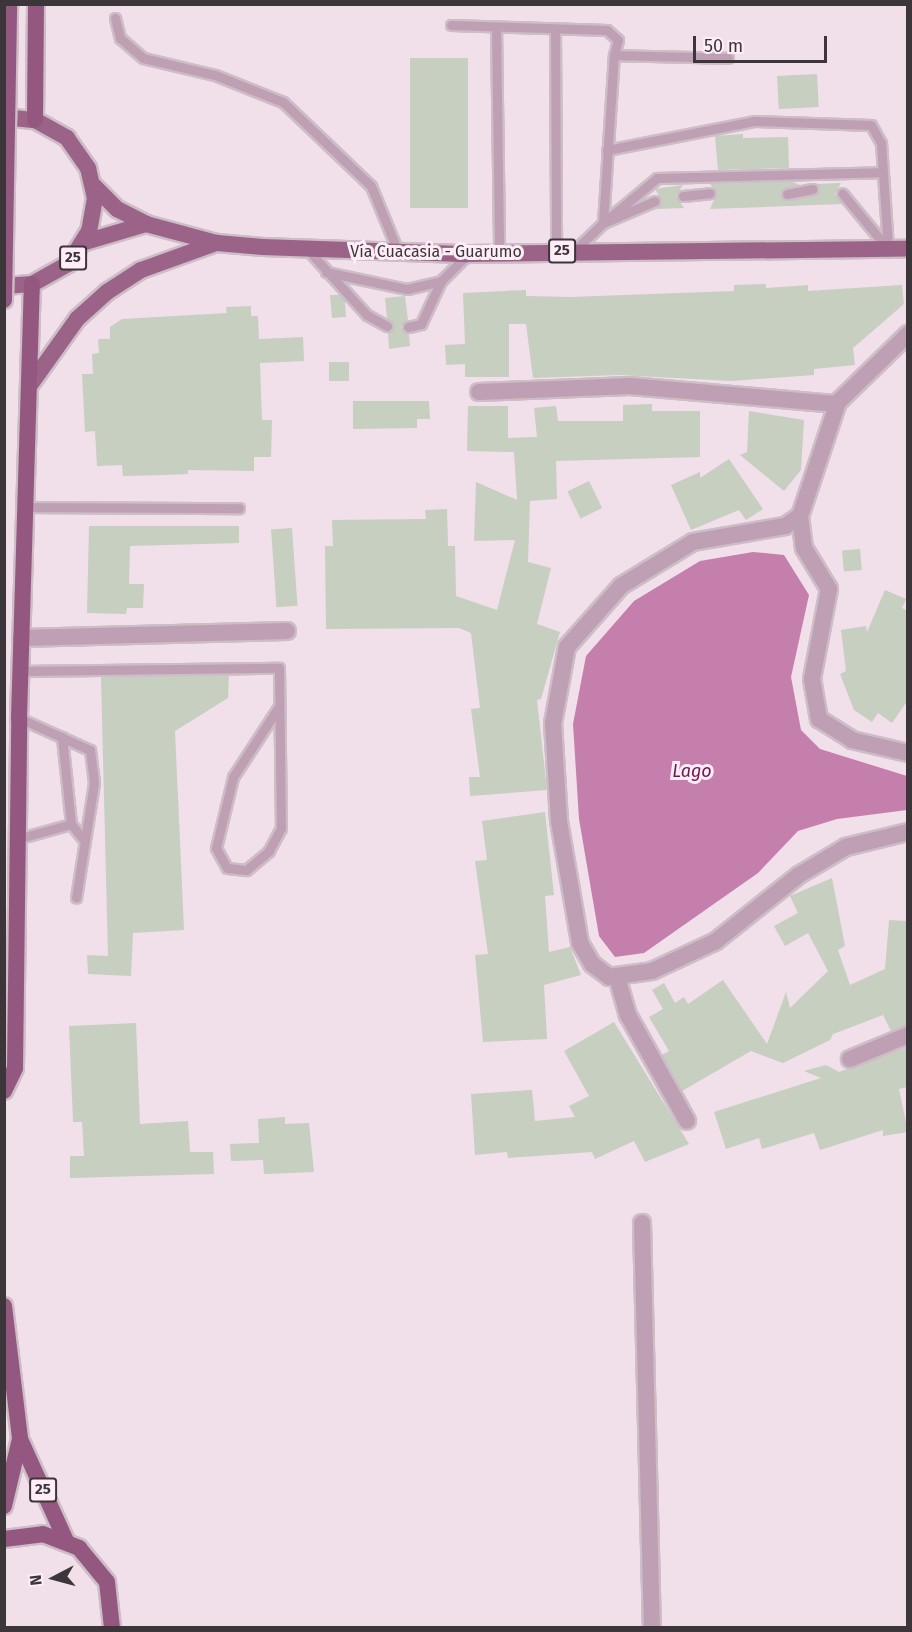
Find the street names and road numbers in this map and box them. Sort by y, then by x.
road number: 25 [547,239,577,263]
street label: Vía Cuacasia - Guarumo [350,242,522,262]
road number: 25 [58,246,88,270]
road number: 25 [28,1478,58,1502]

